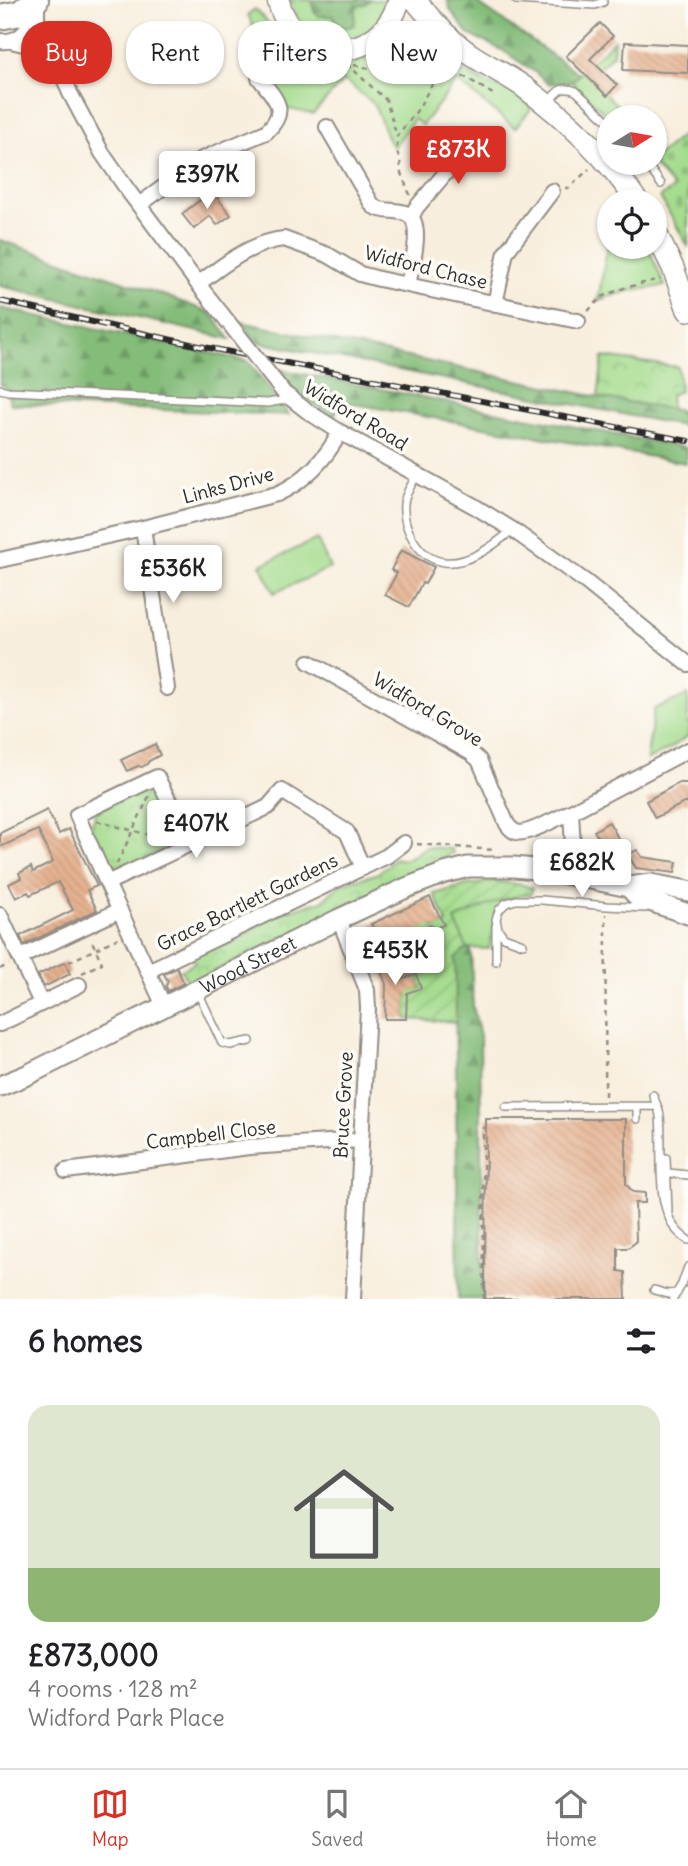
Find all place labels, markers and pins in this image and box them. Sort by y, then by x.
pin: £873K [409,127,507,186]
pin: £397K [158,152,256,211]
pin: £536K [124,546,222,605]
pin: £407K [147,800,245,860]
pin: £682K [533,839,631,899]
pin: £453K [346,928,444,987]

